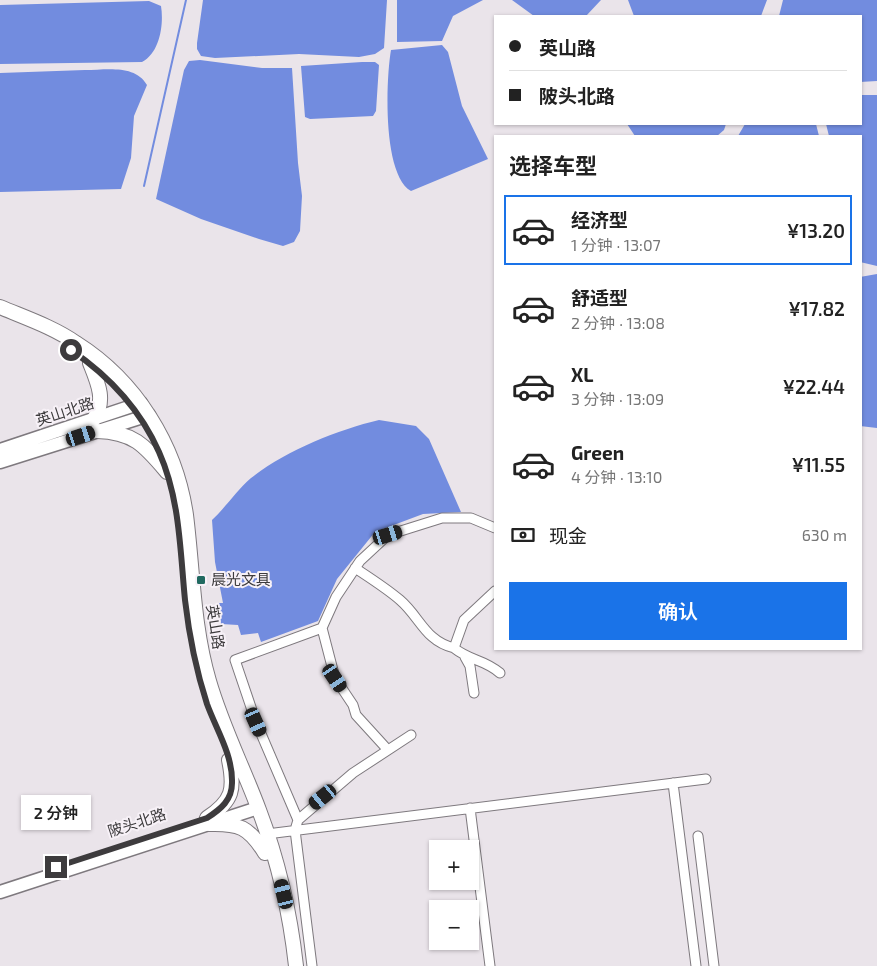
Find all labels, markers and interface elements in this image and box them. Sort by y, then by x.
text: 英山路 [539,36,596,59]
text: 陂头北路 [539,84,615,107]
text: 选择车型 [509,152,597,178]
icon: car [511,208,556,253]
text: 经济型 [571,208,628,231]
text: ¥13.20 [787,219,845,242]
text: 1 分钟 · 13:07 [571,235,661,254]
icon: car [511,286,556,331]
text: 舒适型 [571,286,628,309]
text: ¥17.82 [789,297,845,320]
text: 2 分钟 · 13:08 [571,313,665,332]
route start [60,339,82,361]
text: XL [571,363,593,386]
icon: car [511,364,556,409]
text: ¥22.44 [783,375,845,398]
text: 3 分钟 · 13:09 [571,389,664,408]
street label: 英山北路 [33,393,96,429]
car [64,424,97,448]
text: Green [571,441,624,464]
icon: car [511,442,556,487]
text: ¥11.55 [792,453,845,476]
text: 4 分钟 · 13:10 [571,467,662,486]
icon: cash [509,521,537,549]
car [371,523,404,547]
text: 现金 [549,524,587,547]
text: 630 m [802,525,847,544]
place label: 晨光文具 [211,570,271,588]
marker: 晨光文具 [195,574,207,586]
button: 确认 [509,582,847,640]
street label: 英山路 [204,603,228,650]
car [320,661,349,695]
car [243,705,268,739]
car [306,782,339,812]
callout: 2 分钟 [21,794,91,830]
text: 2 分钟 [34,803,78,822]
street label: 陂头北路 [105,804,168,840]
map controls [429,840,479,950]
button: + [429,840,479,890]
route end [45,856,67,878]
car [273,878,294,910]
button: − [429,900,479,950]

